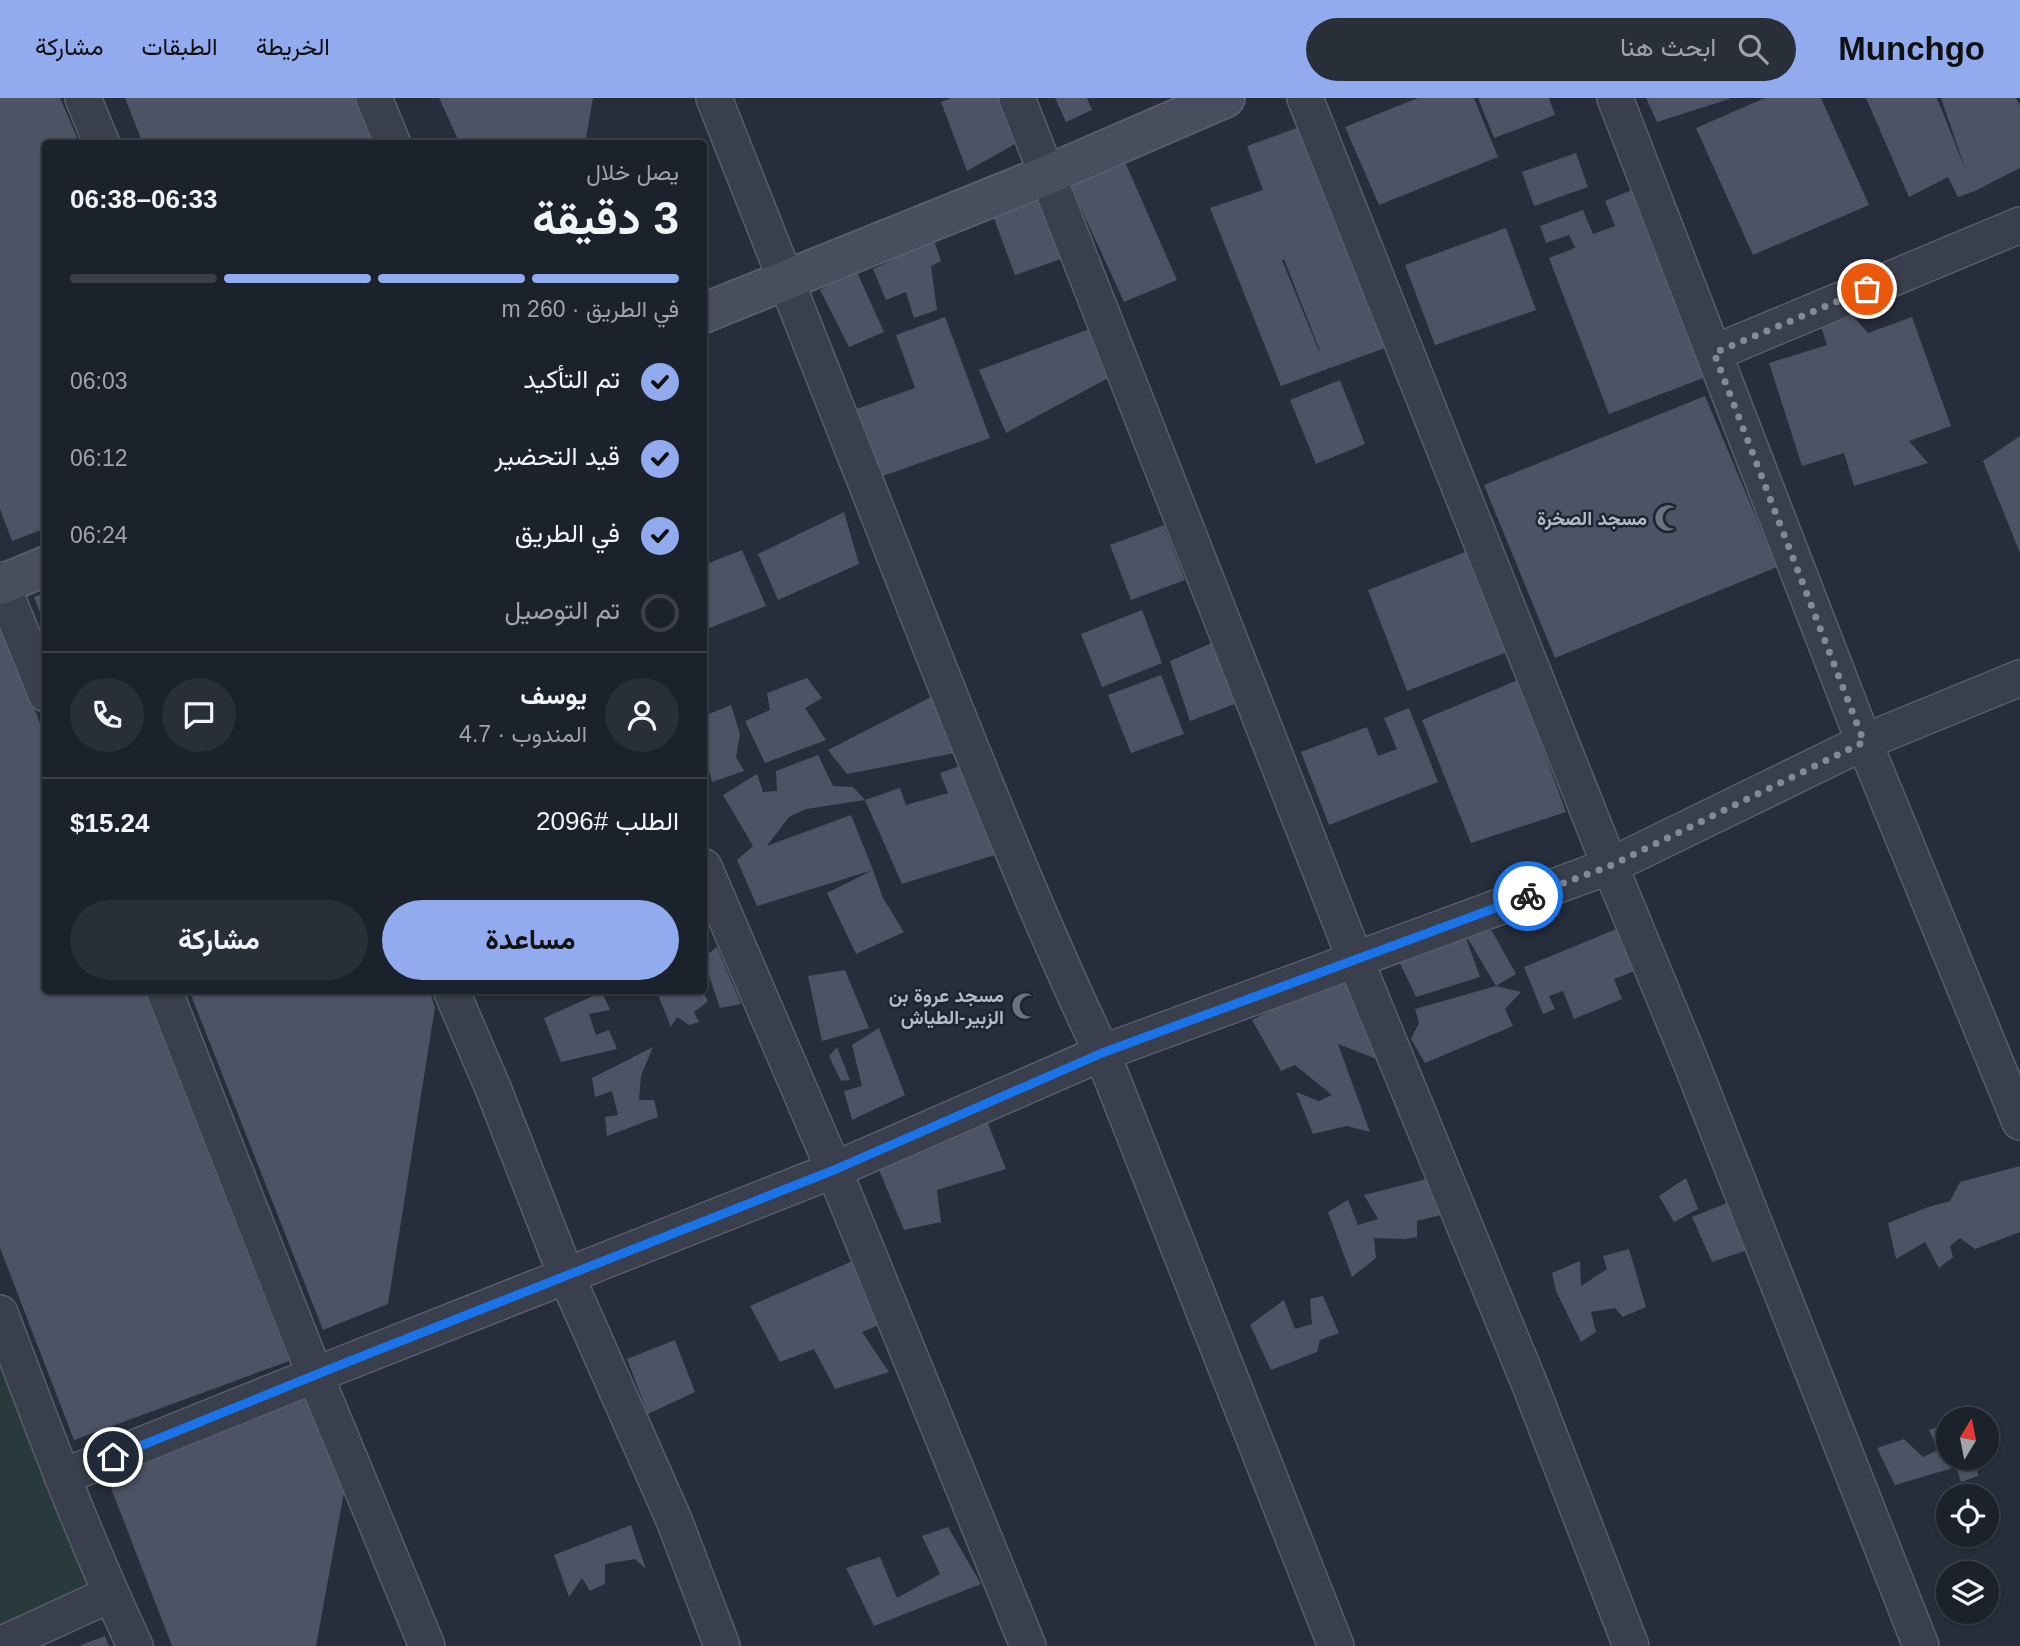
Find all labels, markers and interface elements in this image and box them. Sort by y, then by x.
search box [1306,18,1796,81]
icon: search [1734,30,1772,68]
text: Munchgo [1838,30,1985,67]
text: ابحث هنا [1620,32,1716,62]
text: مشاركة [35,33,103,60]
text: الطبقات [141,33,218,60]
text: الخريطة [256,33,330,60]
text: يصل خلال [586,159,679,185]
text: 06:33–06:38 [70,184,217,214]
text: 3 دقيقة [532,192,679,244]
pin [1837,259,1897,319]
icon: bag [1848,270,1886,308]
text: في الطريق · 260 m [502,296,679,322]
icon: check [641,363,679,401]
text: تم التأكيد [523,364,620,394]
text: 06:03 [70,368,128,394]
icon: check [641,440,679,478]
text: قيد التحضير [494,441,620,471]
text: 06:12 [70,445,128,471]
mosque icon: مسجد الصخرة [1653,503,1683,533]
place label: مسجد الصخرة [1537,508,1647,531]
icon: check [641,517,679,555]
text: في الطريق [515,518,620,548]
text: 06:24 [70,522,128,548]
text: تم التوصيل [504,595,620,625]
button: phone [70,678,144,752]
button: chat [162,678,236,752]
button: person [605,678,679,752]
text: يوسف [520,680,587,710]
text: المندوب · 4.7 [459,721,587,747]
text: الطلب #2096 [536,806,679,836]
text: $15.24 [70,808,150,838]
courier [1493,861,1563,931]
icon: bike [1509,877,1547,915]
button: مشاركة [70,900,368,980]
button: مساعدة [382,900,679,980]
place label: مسجد عروة بن الزبير-الطياش [889,985,1004,1030]
mosque icon: مسجد عروة بن الزبير-الطياش [1010,991,1040,1021]
north arrow [1936,1407,1998,1470]
map controls [1936,1407,1999,1624]
pin [83,1427,143,1487]
icon: home [94,1438,132,1476]
button: locate [1936,1484,1999,1547]
button: layers [1936,1561,1999,1624]

